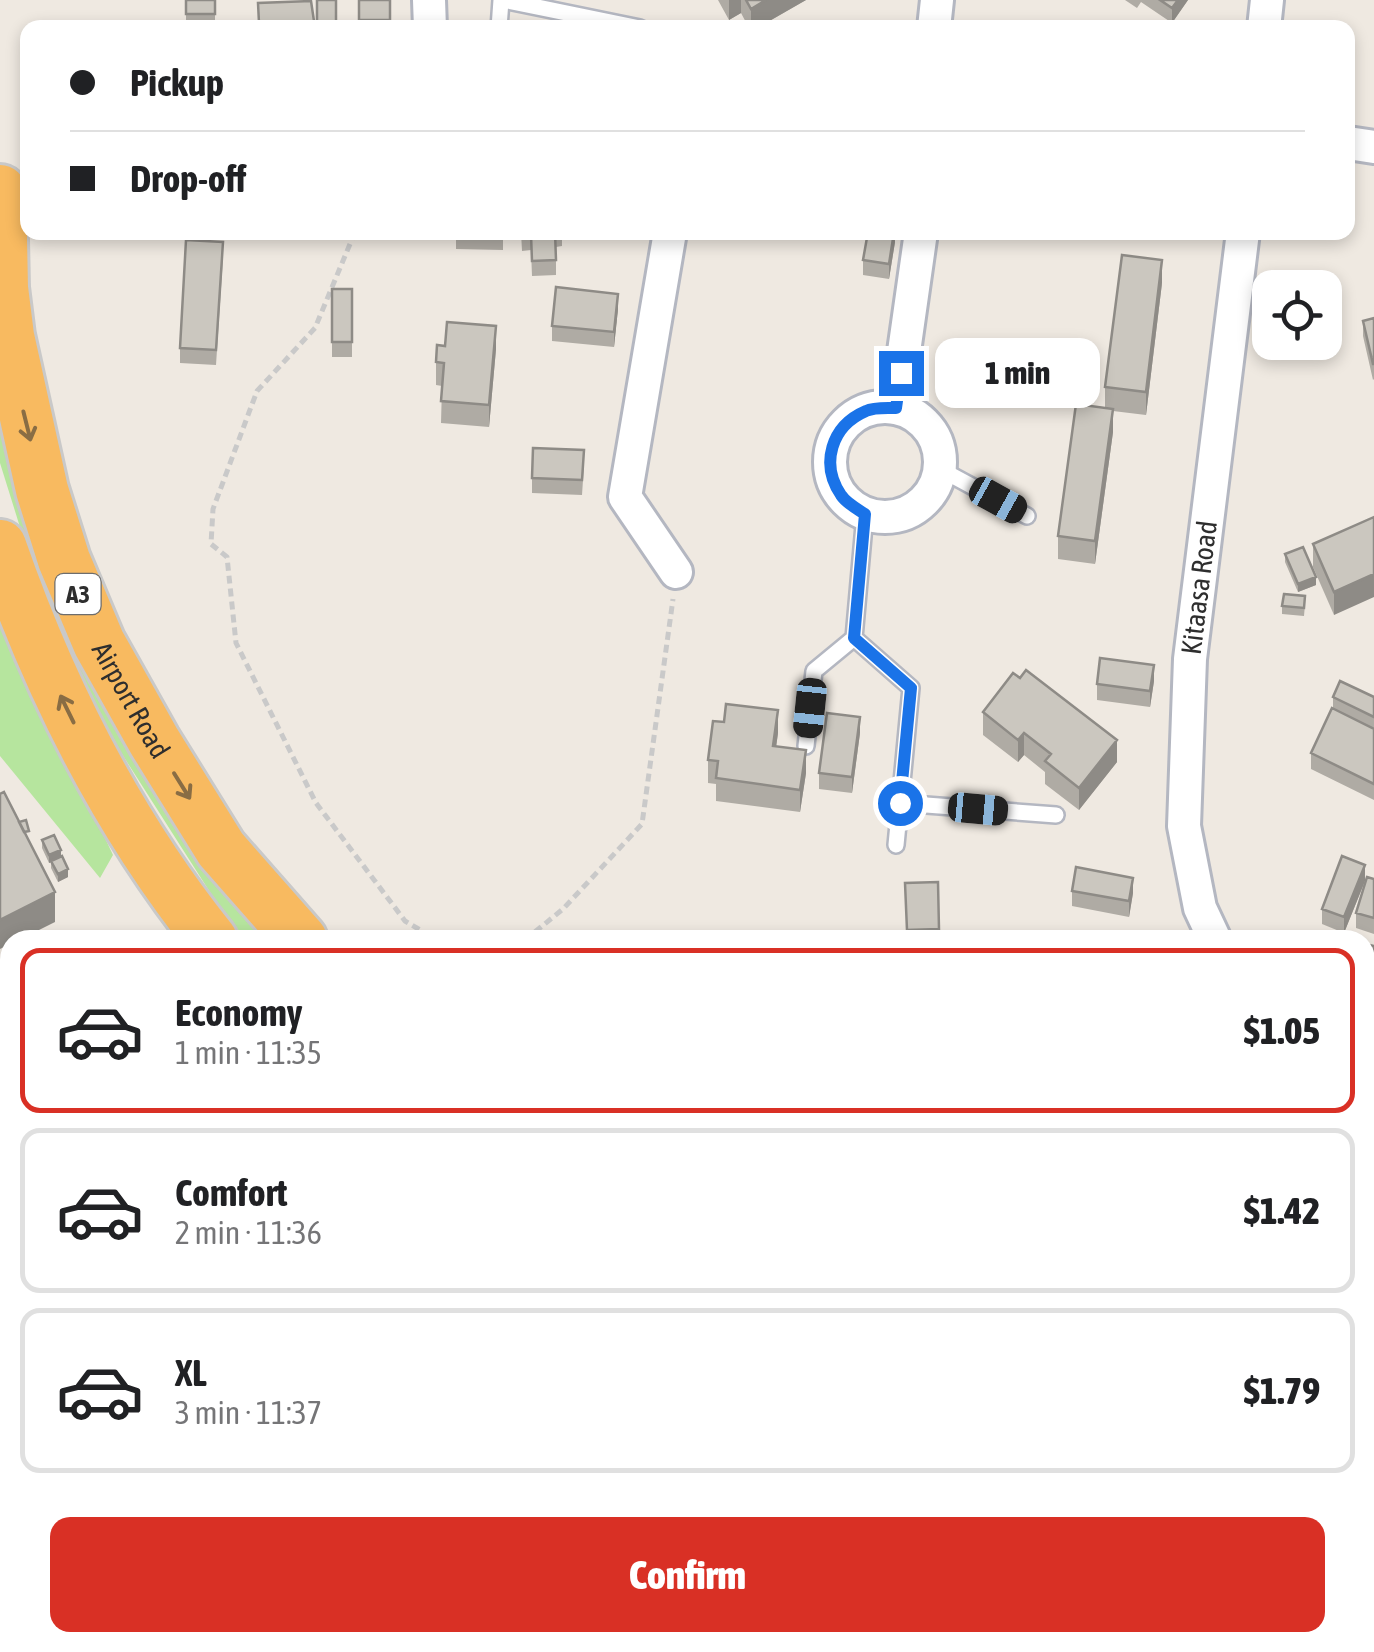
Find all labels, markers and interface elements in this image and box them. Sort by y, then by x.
text: Pickup [130,61,224,104]
text: Drop-off [130,157,246,200]
map controls [1252,270,1342,360]
button: locate [1252,270,1342,360]
callout: 1 min [936,338,1101,408]
route end [879,351,924,396]
text: 1 min [985,354,1050,391]
one-way arrow [18,410,37,441]
car [964,472,1032,528]
street label: Kitaasa Road [1175,519,1223,656]
road number: A3 [56,574,100,614]
street label: Airport Road [86,636,177,764]
car [792,677,828,739]
one-way arrow [56,695,75,725]
one-way arrow [172,771,192,800]
route start [878,781,923,826]
car [947,791,1009,827]
icon: car [55,986,145,1076]
text: Economy [175,991,302,1034]
text: $1.05 [1244,1009,1320,1052]
text: 1 min · 11:35 [175,1034,322,1071]
icon: car [55,1166,145,1256]
text: Comfort [175,1171,287,1214]
text: $1.42 [1244,1189,1320,1232]
text: 2 min · 11:36 [175,1214,322,1251]
icon: car [55,1346,145,1436]
text: XL [175,1351,207,1394]
text: $1.79 [1244,1369,1320,1412]
text: 3 min · 11:37 [175,1394,322,1431]
button: Confirm [50,1517,1325,1632]

